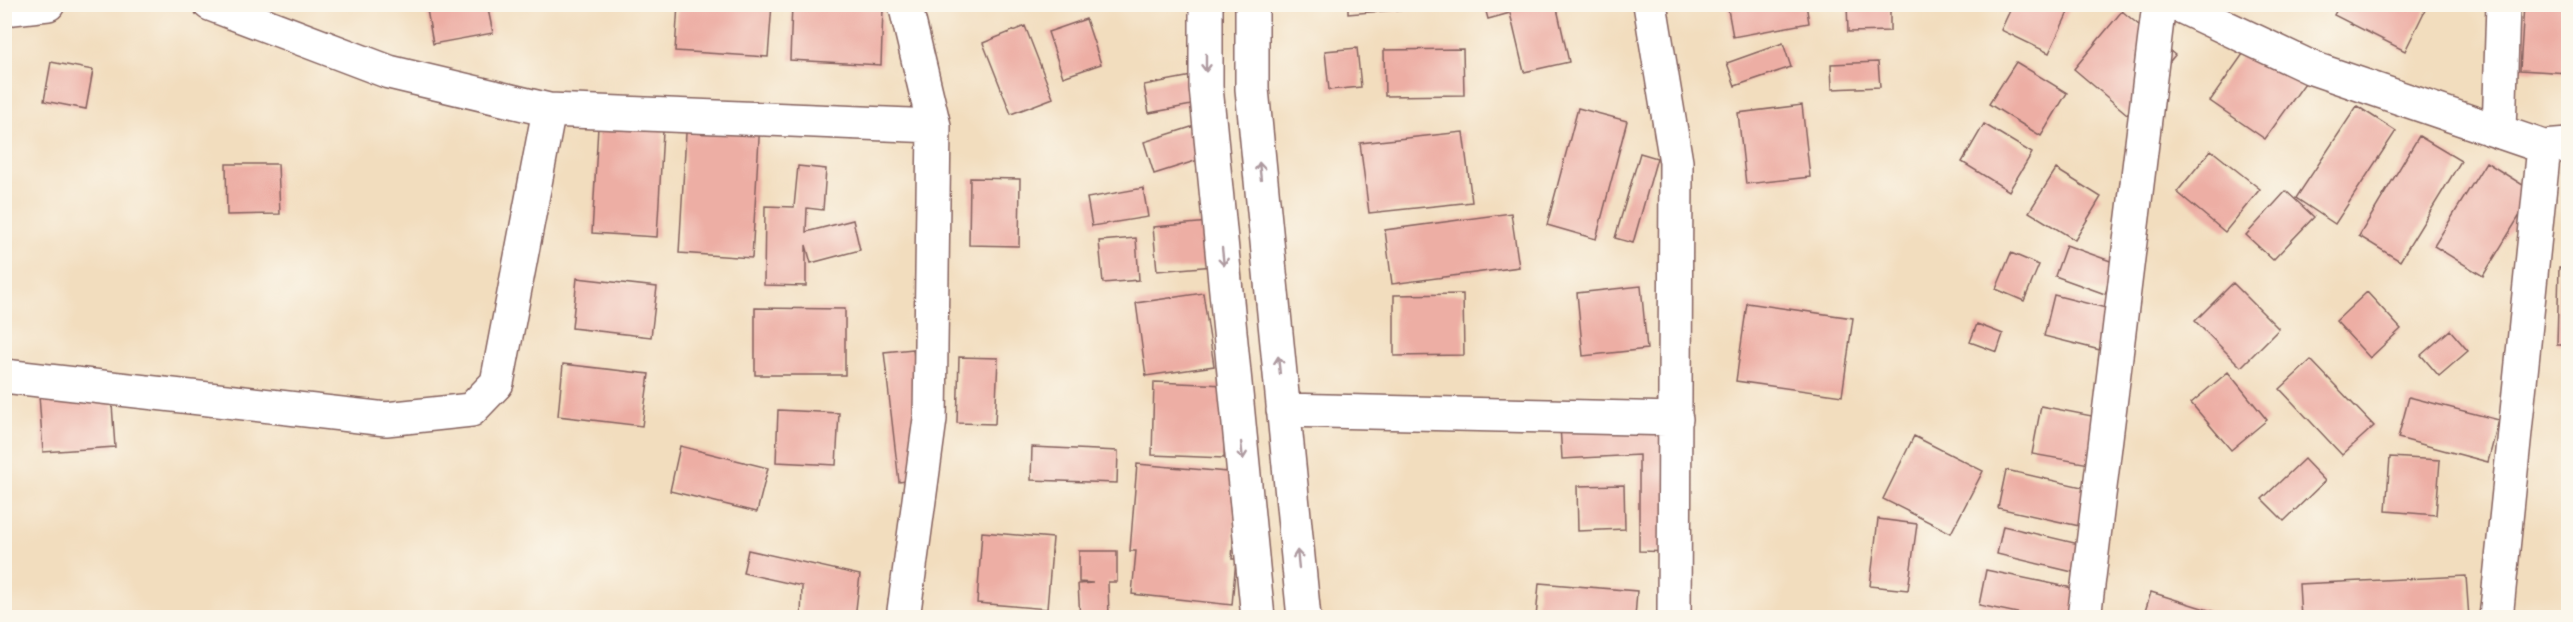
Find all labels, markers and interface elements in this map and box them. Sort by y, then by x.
one-way arrow [1200,52,1212,72]
one-way arrow [1254,162,1265,182]
one-way arrow [1218,247,1229,267]
one-way arrow [1273,356,1284,376]
one-way arrow [1237,441,1248,461]
one-way arrow [1292,550,1303,570]

